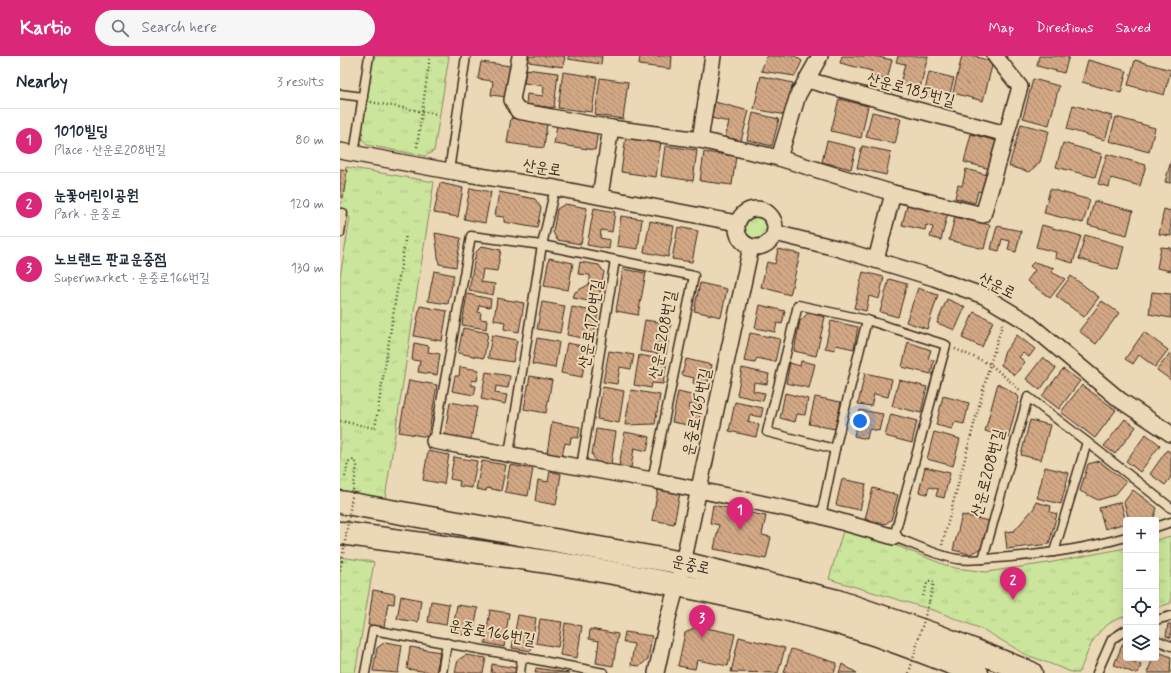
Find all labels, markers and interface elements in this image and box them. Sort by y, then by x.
search box [95,10,375,46]
text: Kartio [20,16,71,41]
icon: search [109,17,131,39]
text: Search here [141,18,217,38]
text: Map [988,19,1014,37]
text: Directions [1036,19,1094,37]
text: Saved [1116,19,1151,37]
street label: 산운로185번길 [865,68,957,112]
text: Nearby [16,71,68,93]
text: 3 results [277,74,324,91]
text: 1010빌딩 [54,122,108,142]
text: 1 [26,132,32,149]
text: 80 m [295,132,324,149]
text: Place · 산운로208번길 [54,142,166,159]
street label: 산운로 [521,155,563,181]
text: 눈꽃어린이공원 [54,186,139,206]
text: 2 [26,196,32,213]
text: 120 m [290,196,324,213]
text: Park · 운중로 [54,206,121,223]
text: 노브랜드 판교운중점 [54,250,167,270]
text: 3 [26,260,32,277]
text: 130 m [291,260,324,277]
street label: 산운로 [975,268,1019,304]
text: Supermarket · 운중로166번길 [54,270,210,287]
street label: 산운로170번길 [574,278,608,370]
street label: 산운로208번길 [644,289,682,381]
street label: 운중로165번길 [677,366,717,458]
your location [850,411,870,431]
street label: 산운로208번길 [966,427,1010,519]
pin: 1 [727,497,753,530]
map controls [1123,517,1159,661]
button: + [1123,517,1159,553]
street label: 운중로 [670,550,712,580]
button: − [1123,553,1159,589]
pin: 2 [1000,567,1026,600]
button: locate [1123,589,1159,625]
pin: 3 [689,605,715,638]
street label: 운중로166번길 [447,615,537,651]
button: layers [1123,625,1159,661]

